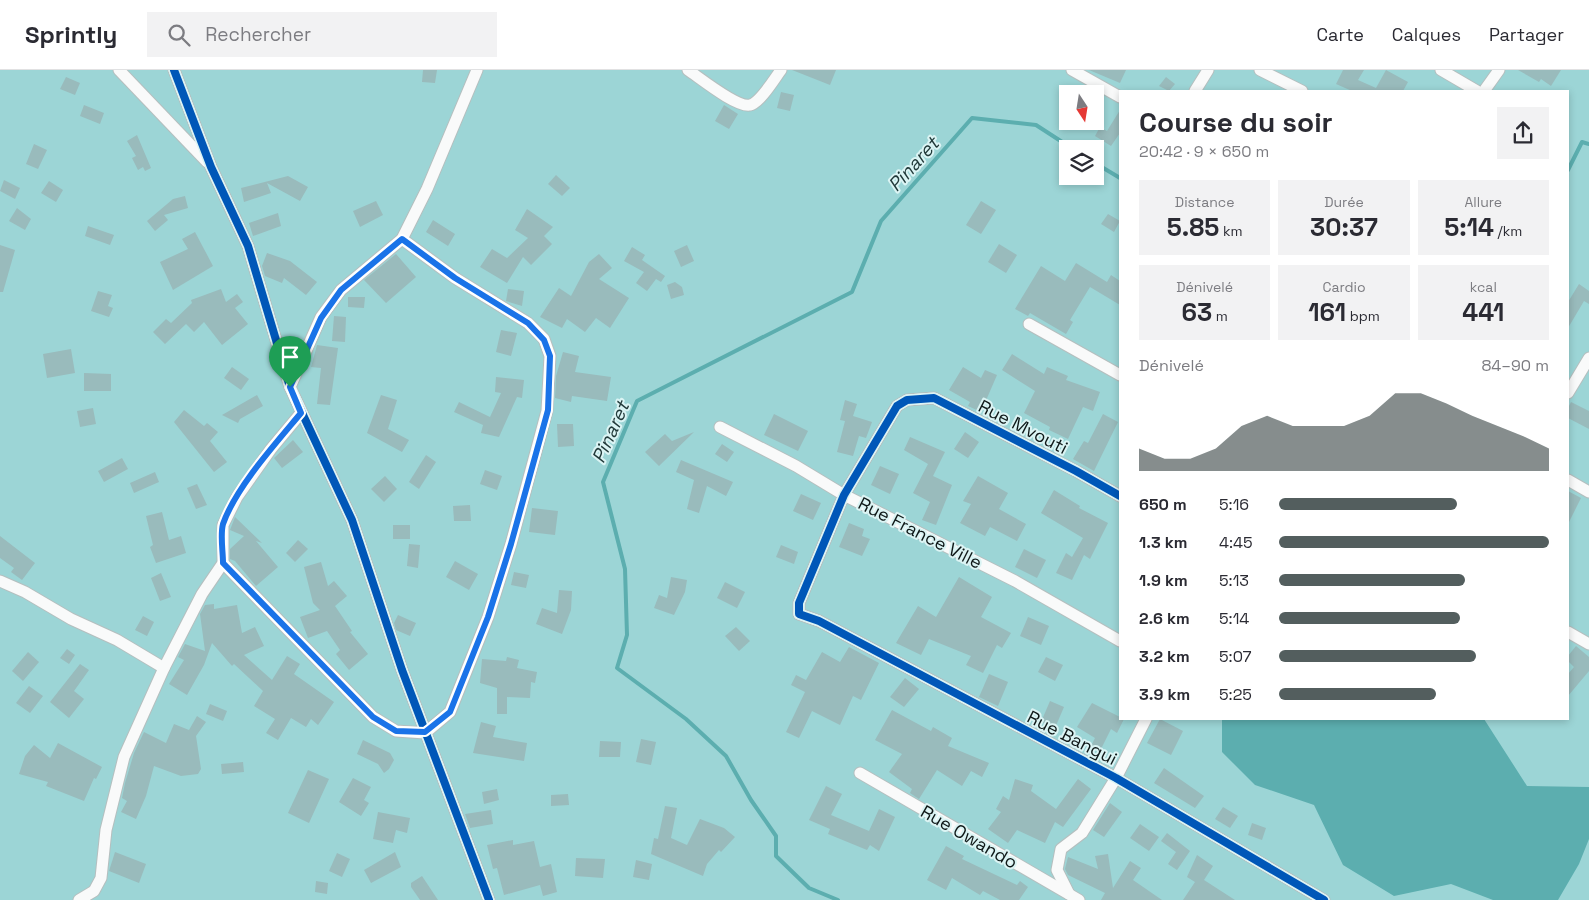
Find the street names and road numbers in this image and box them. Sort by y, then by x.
street label: Rue Mvouti [975,394,1072,459]
street label: Rue France Ville [854,491,986,574]
street label: Rue Bangui [1023,705,1121,770]
street label: Rue Owando [917,800,1022,874]

